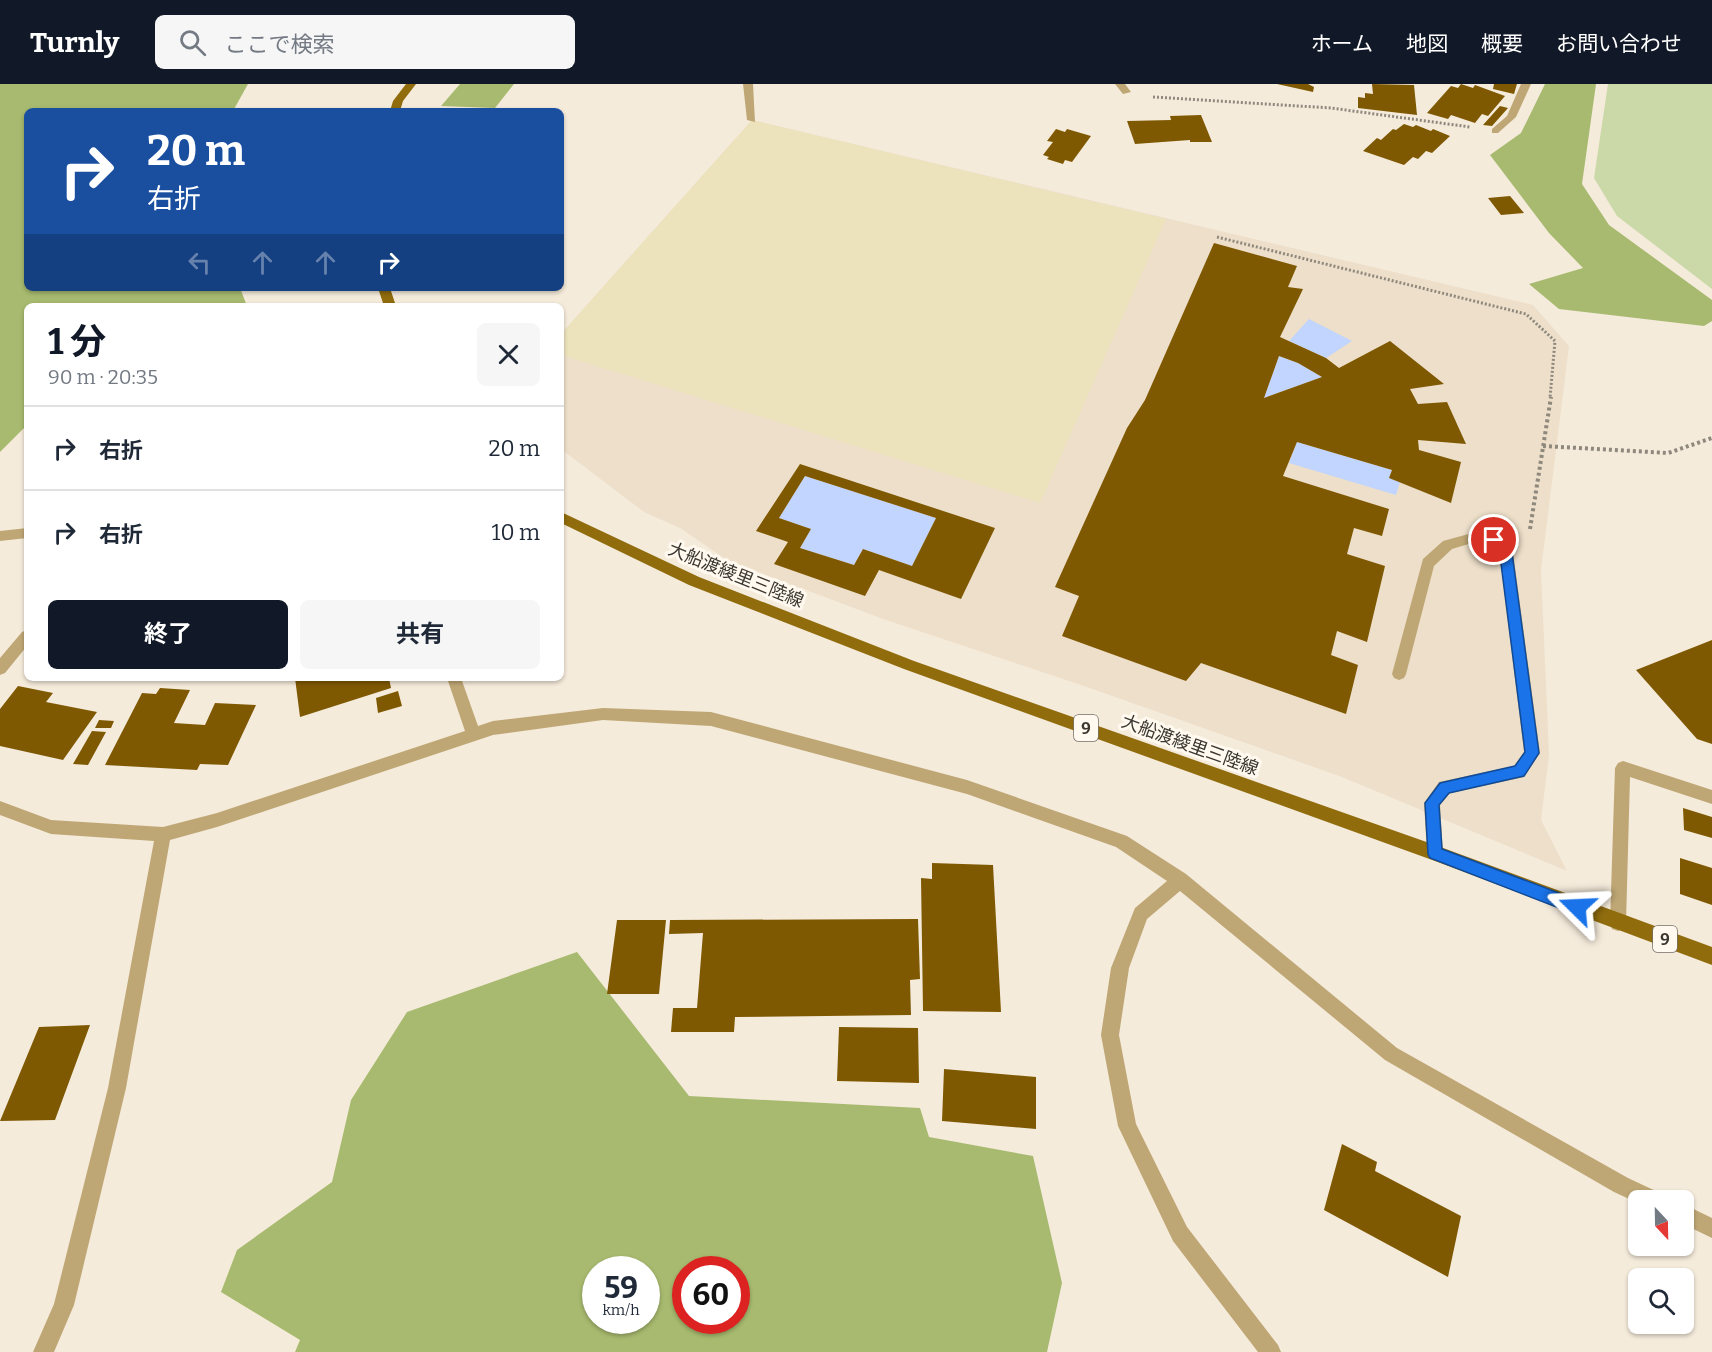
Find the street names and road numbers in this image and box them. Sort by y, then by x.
street label: 大船渡綾里三陸線 [665,538,807,612]
street label: 大船渡綾里三陸線 [1119,710,1261,780]
road number: 9 [1074,715,1098,741]
road number: 9 [1653,926,1677,952]

